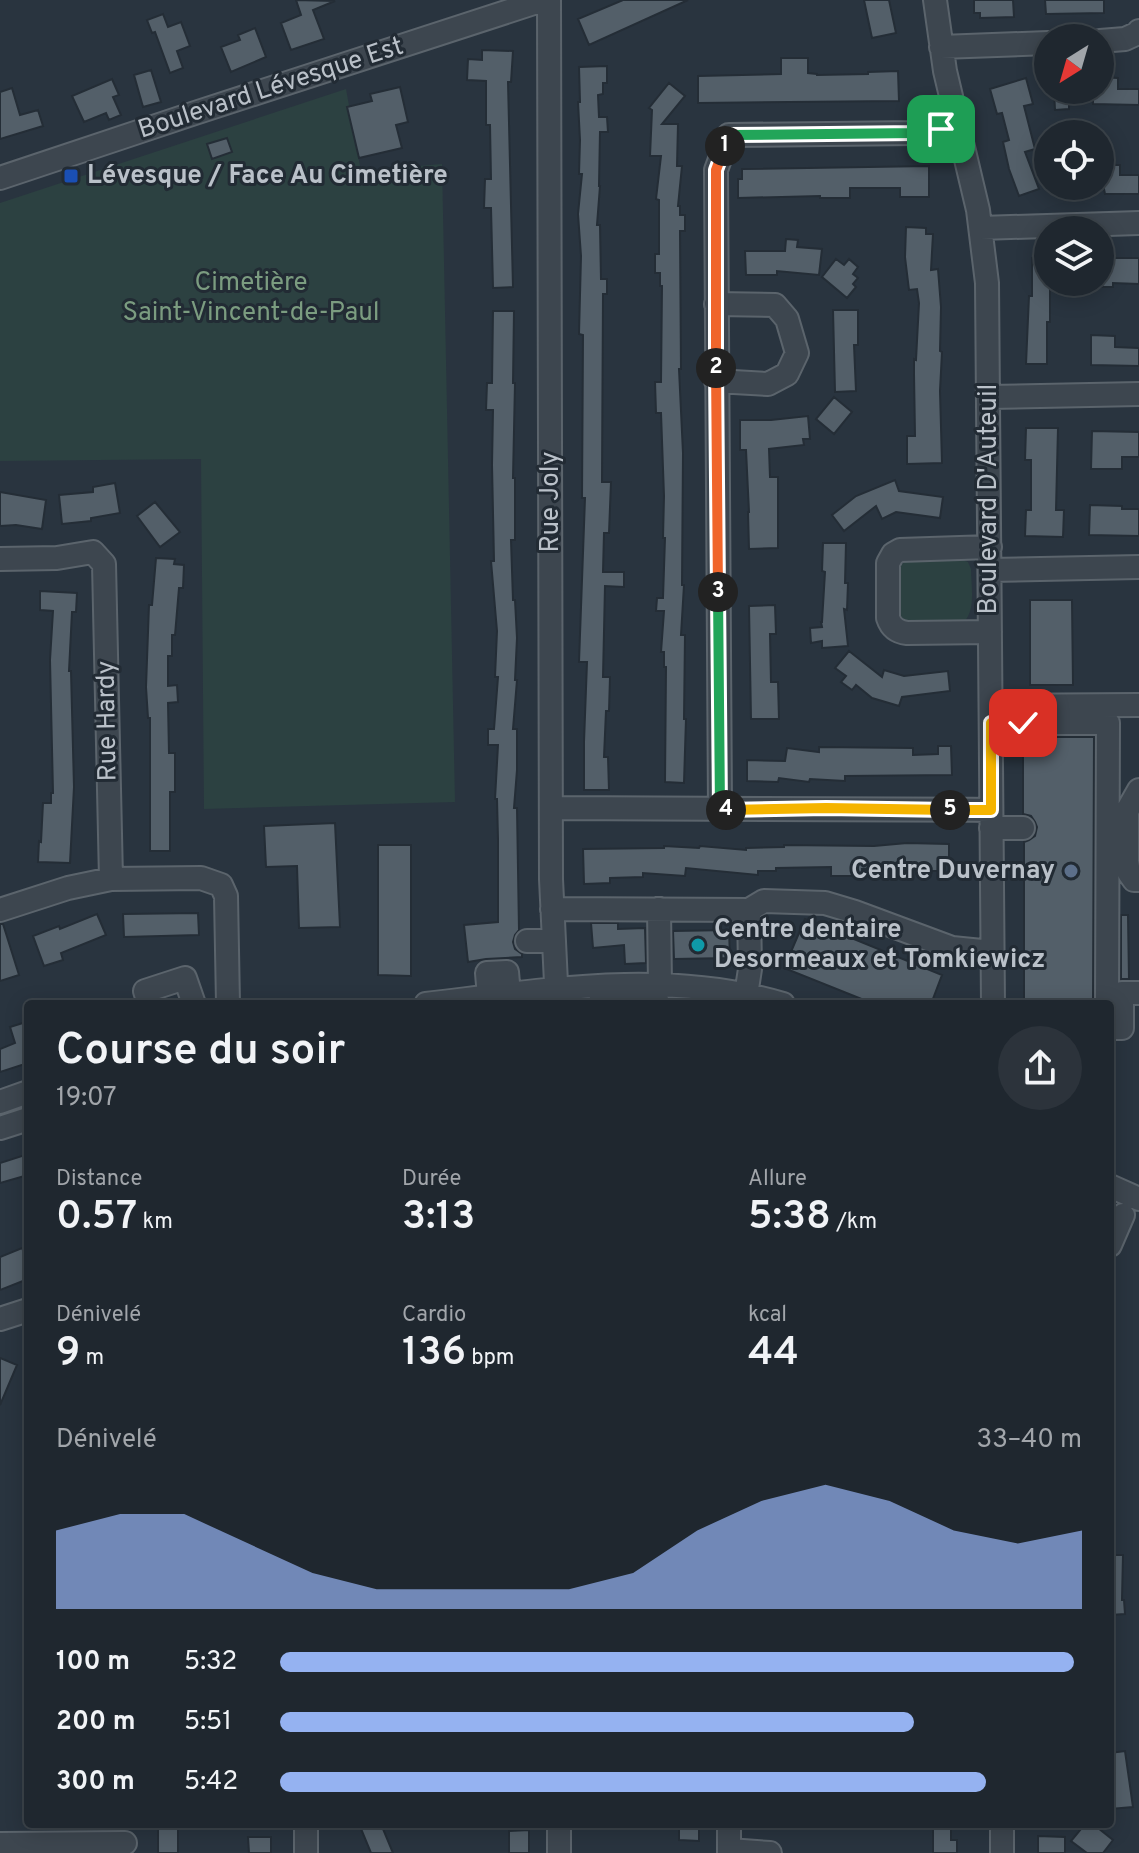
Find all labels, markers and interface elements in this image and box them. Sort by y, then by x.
north arrow [1034,24,1114,104]
map controls [1034,24,1114,296]
street label: Boulevard Lévesque Est [134,30,408,148]
pin [907,95,975,163]
icon: arrive [919,107,963,151]
button: locate [1034,120,1114,200]
pin: 1 [705,126,745,166]
text: 1 [721,132,729,159]
place label: Lévesque / Face Au Cimetière [87,160,448,193]
marker: Lévesque / Face Au Cimetière [62,167,80,185]
button: layers [1034,216,1114,296]
park label: Cimetière Saint-Vincent-de-Paul [122,267,380,330]
pin: 2 [696,348,736,388]
text: 2 [709,354,723,381]
street label: Boulevard D'Auteuil [973,384,1006,614]
street label: Rue Joly [535,452,568,552]
pin: 3 [698,572,738,612]
text: 3 [711,578,725,605]
street label: Rue Hardy [90,660,126,782]
pin [989,689,1057,757]
icon: check [1001,701,1045,745]
pin: 4 [706,790,746,830]
pin: 5 [930,790,970,830]
text: 4 [719,796,733,823]
text: 5 [943,796,957,823]
place label: Centre Duvernay [851,855,1055,888]
marker: Centre Duvernay [1062,862,1080,880]
place label: Centre dentaire Desormeaux et Tomkiewicz [714,914,1045,977]
marker: Centre dentaire Desormeaux et Tomkiewicz [689,936,707,954]
text: Course du soir [56,1024,345,1080]
button: share [998,1026,1082,1110]
text: 19:07 [56,1082,117,1115]
text: Distance [56,1166,142,1193]
text: Durée [402,1166,461,1193]
text: Allure [748,1166,807,1193]
text: 0.57 [56,1193,137,1243]
text: 3:13 [402,1193,475,1243]
text: 5:38 [748,1193,831,1243]
text: km [137,1209,173,1236]
text: /km [831,1209,877,1236]
text: Dénivelé [56,1302,141,1329]
text: Cardio [402,1302,466,1329]
text: kcal [748,1302,787,1329]
text: 9 [56,1329,80,1379]
text: 136 [402,1329,466,1379]
text: 44 [748,1329,799,1379]
text: m [80,1345,104,1372]
text: bpm [466,1345,514,1372]
text: Dénivelé [56,1424,157,1457]
text: 33–40 m [977,1424,1082,1457]
text: 100 m [56,1646,130,1679]
text: 5:32 [184,1646,237,1679]
text: 200 m [56,1706,135,1739]
text: 5:51 [184,1706,232,1739]
text: 300 m [56,1766,135,1799]
text: 5:42 [184,1766,238,1799]

